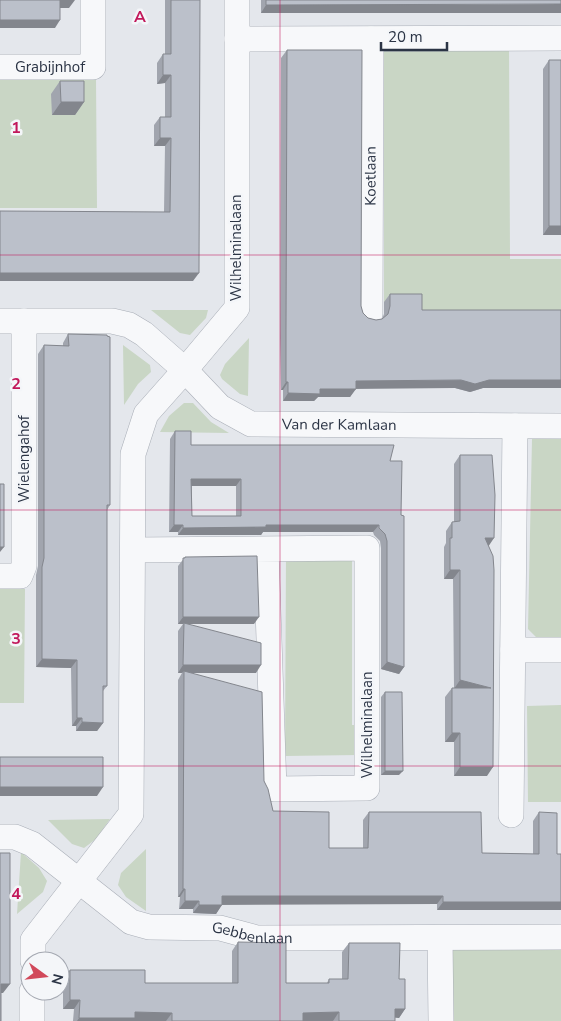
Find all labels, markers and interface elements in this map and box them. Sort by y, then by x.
text: A [134,6,146,28]
scale bar [381,20,447,52]
text: 20 m [388,27,423,47]
street label: Grabijnhof [15,57,86,77]
text: 1 [11,117,21,139]
street label: Koetlaan [360,146,381,206]
street label: Wilhelminalaan [226,194,246,302]
text: 2 [11,373,21,395]
street label: Wielengahof [14,414,34,503]
street label: Van der Kamlaan [281,414,397,435]
text: 3 [11,628,21,650]
street label: Wilhelminalaan [357,671,377,779]
text: 4 [11,883,21,905]
street label: Gebbenlaan [212,918,292,948]
north arrow [20,951,70,1001]
text: N [47,972,68,987]

